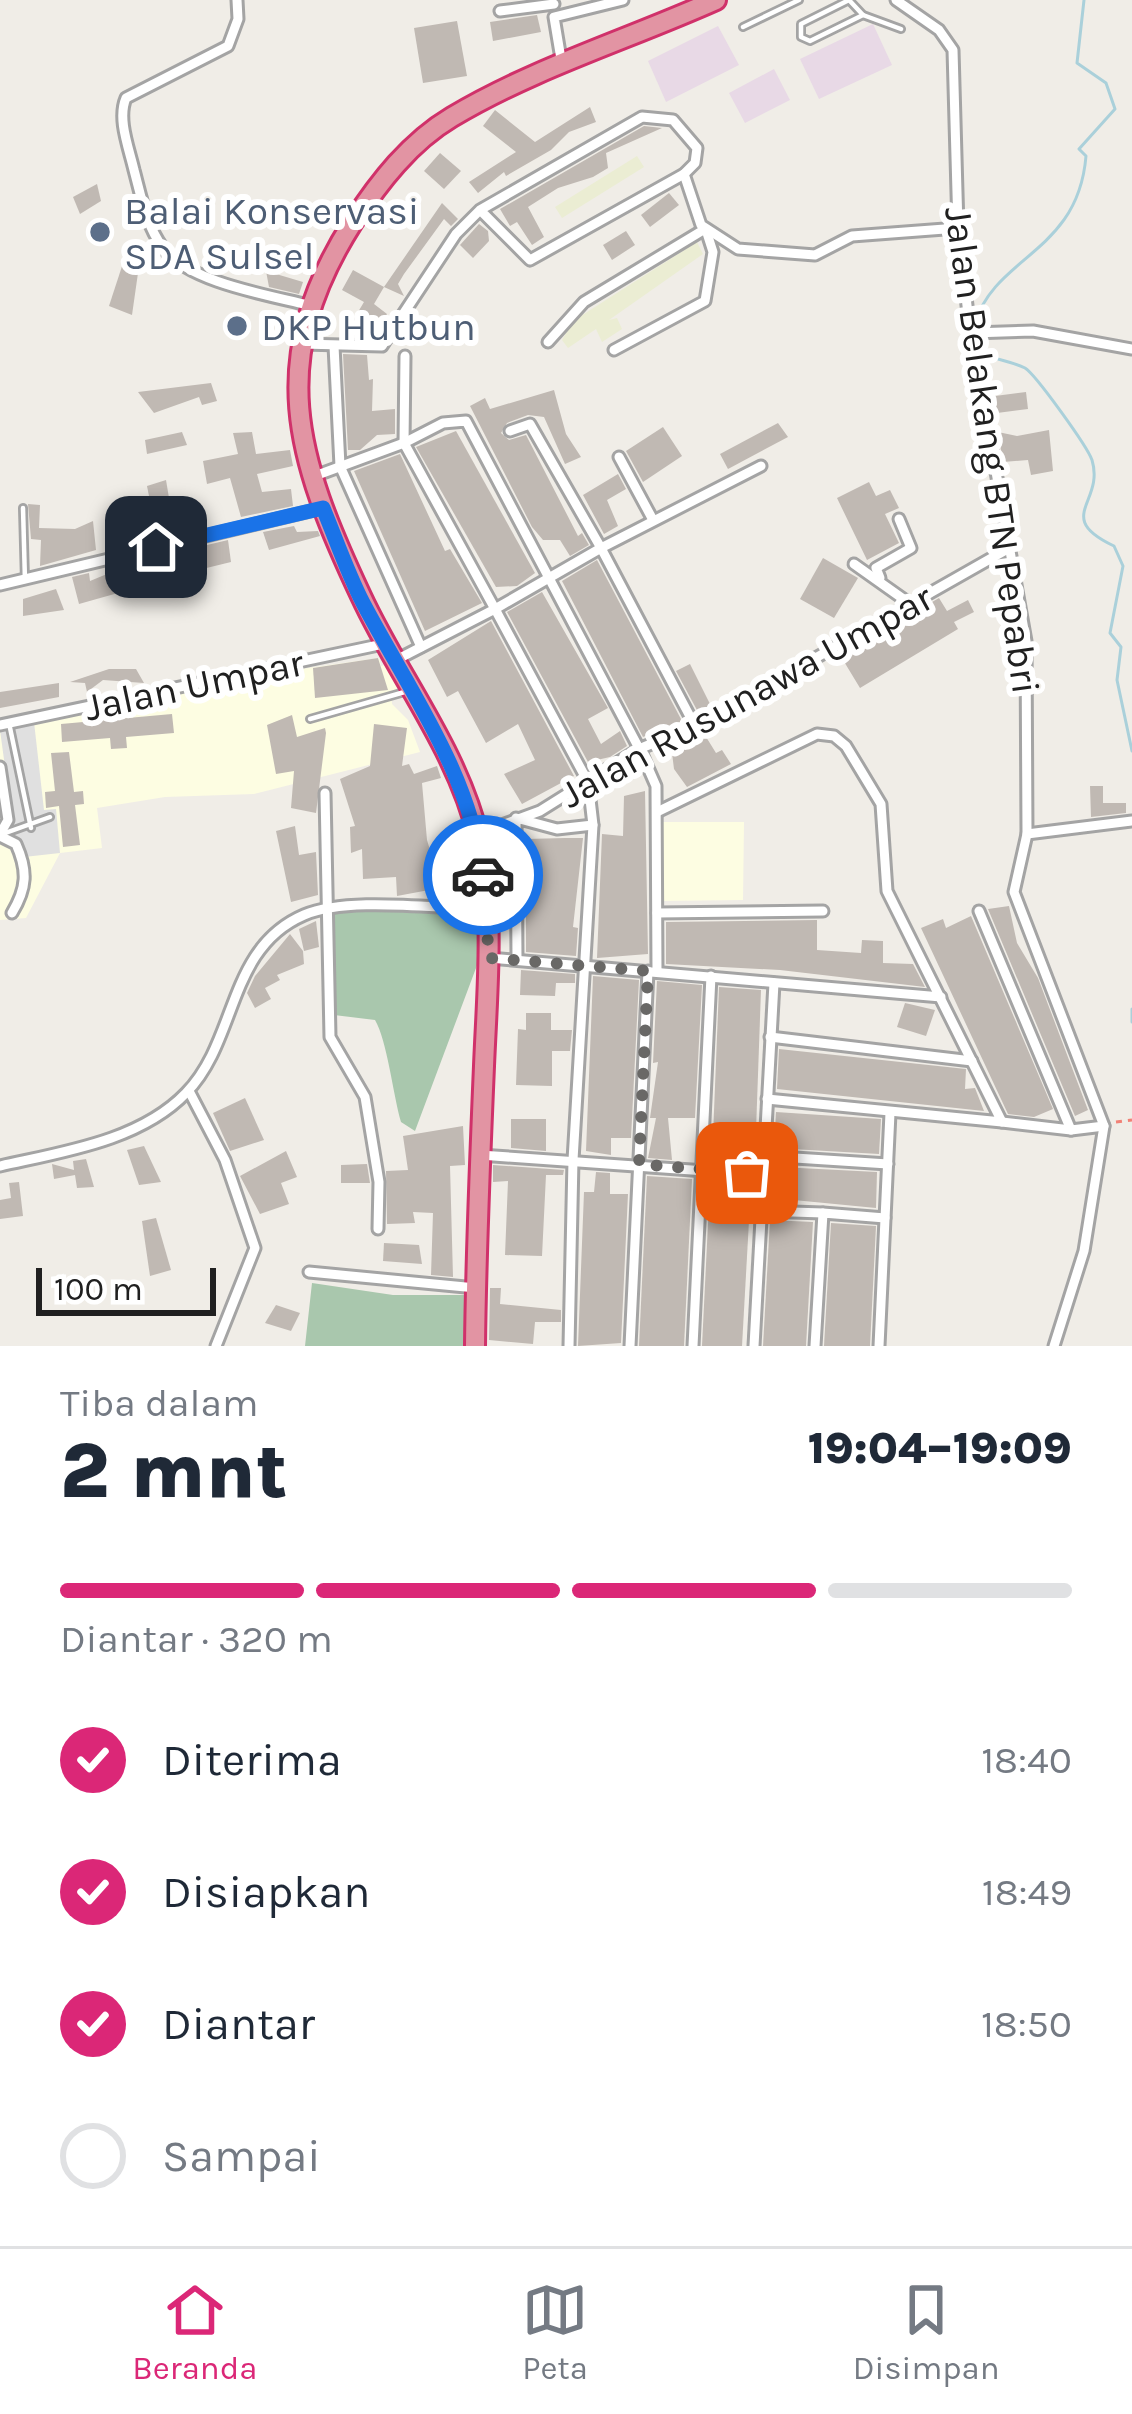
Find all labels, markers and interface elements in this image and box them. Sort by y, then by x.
place label: Balai Konservasi SDA Sulsel [124,188,419,279]
street label: Jalan Belakang BTN Pepabri [935,203,1049,697]
marker: Balai Konservasi SDA Sulsel [87,219,113,245]
place label: DKP Hutbun [261,304,476,350]
marker: DKP Hutbun [224,313,250,339]
pin [105,496,207,598]
icon: home [123,514,189,580]
street label: Jalan Rusunawa Umpar [552,574,941,817]
street label: Jalan Umpar [81,639,309,731]
courier [423,815,543,935]
icon: car [450,842,516,908]
pin [696,1122,798,1224]
icon: bag [714,1140,780,1206]
scale bar [36,1262,216,1315]
text: 100 m [54,1270,143,1308]
text: Tiba dalam [60,1380,258,1426]
text: 19:04–19:09 [808,1422,1072,1474]
text: 2 mnt [60,1425,288,1517]
text: Diantar · 320 m [60,1616,333,1662]
icon: check [60,1727,126,1793]
text: Diterima [162,1734,342,1786]
text: 18:40 [981,1737,1072,1783]
icon: check [60,1859,126,1925]
text: Disiapkan [162,1866,371,1918]
text: 18:49 [982,1869,1072,1915]
icon: check [60,1991,126,2057]
text: Diantar [162,1998,315,2050]
text: 18:50 [981,2001,1072,2047]
text: Sampai [162,2130,321,2182]
tab: Beranda [132,2277,257,2387]
tab: Peta [522,2277,588,2387]
tab: Disimpan [853,2277,1000,2387]

